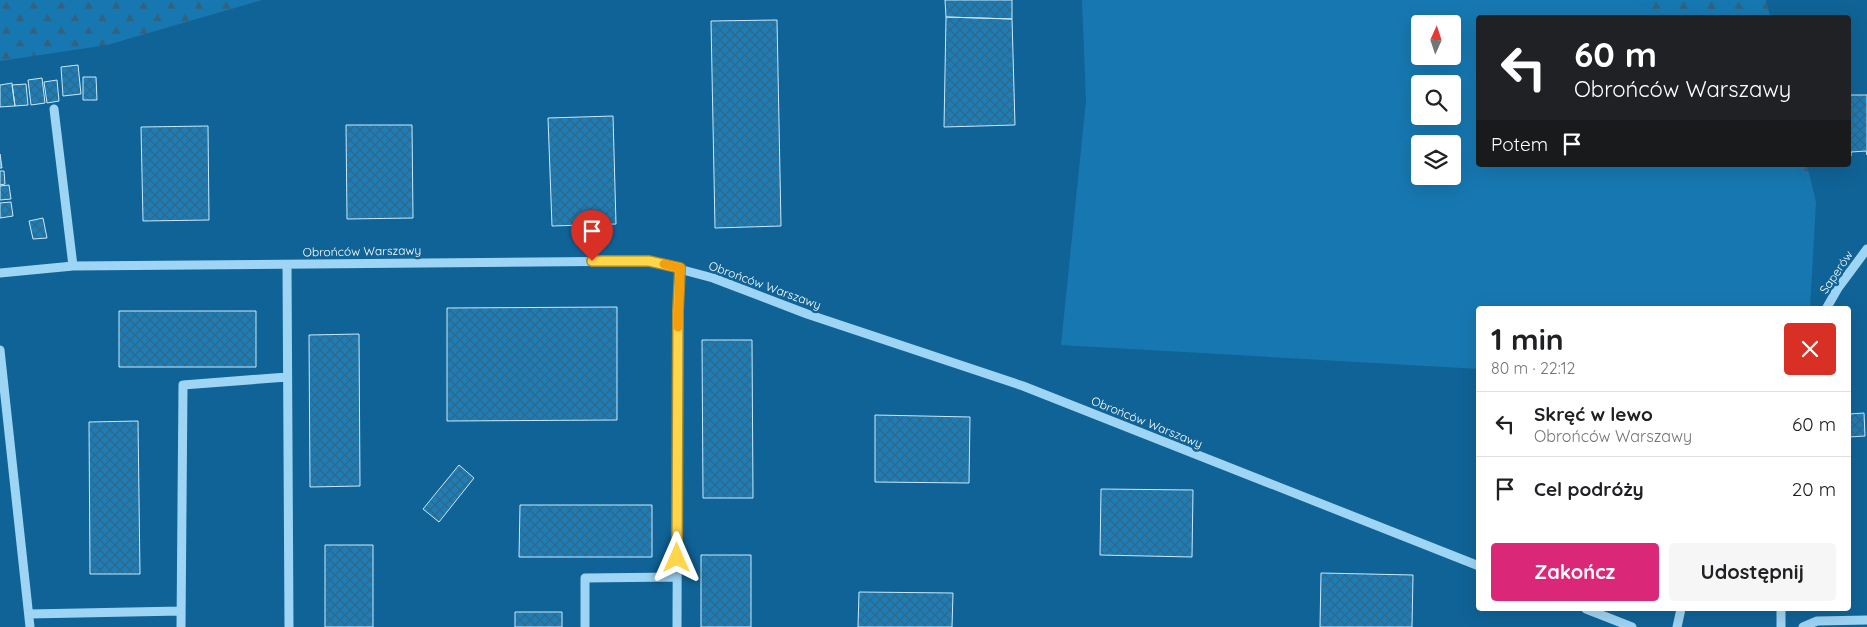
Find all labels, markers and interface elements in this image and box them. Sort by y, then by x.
north arrow [1411,15,1461,65]
map controls [1411,15,1461,185]
text: 60 m [1574,32,1657,76]
icon: left [1491,35,1556,100]
button: search [1411,75,1461,125]
text: Obrońców Warszawy [1574,75,1791,103]
icon: arrive [1558,130,1586,158]
text: Potem [1491,132,1548,156]
button: layers [1411,135,1461,185]
pin [571,210,613,261]
icon: arrive [578,217,606,245]
street label: Obrońców Warszawy [303,242,421,260]
street label: Saperów [1816,248,1856,296]
street label: Obrońców Warszawy [707,258,823,312]
text: 1 min [1491,320,1564,358]
button: close [1784,323,1836,375]
text: 80 m · 22:12 [1491,358,1575,378]
street label: Obrońców Warszawy [1089,393,1205,451]
text: Skręć w lewo [1534,402,1653,426]
icon: left [1491,410,1519,438]
text: 60 m [1792,412,1836,436]
text: Obrońców Warszawy [1534,426,1692,446]
icon: arrive [1491,475,1519,503]
text: Cel podróży [1534,477,1644,501]
text: 20 m [1792,477,1836,501]
position arrow [650,531,702,583]
button: Zakończ [1491,543,1659,601]
button: Udostępnij [1669,543,1836,601]

